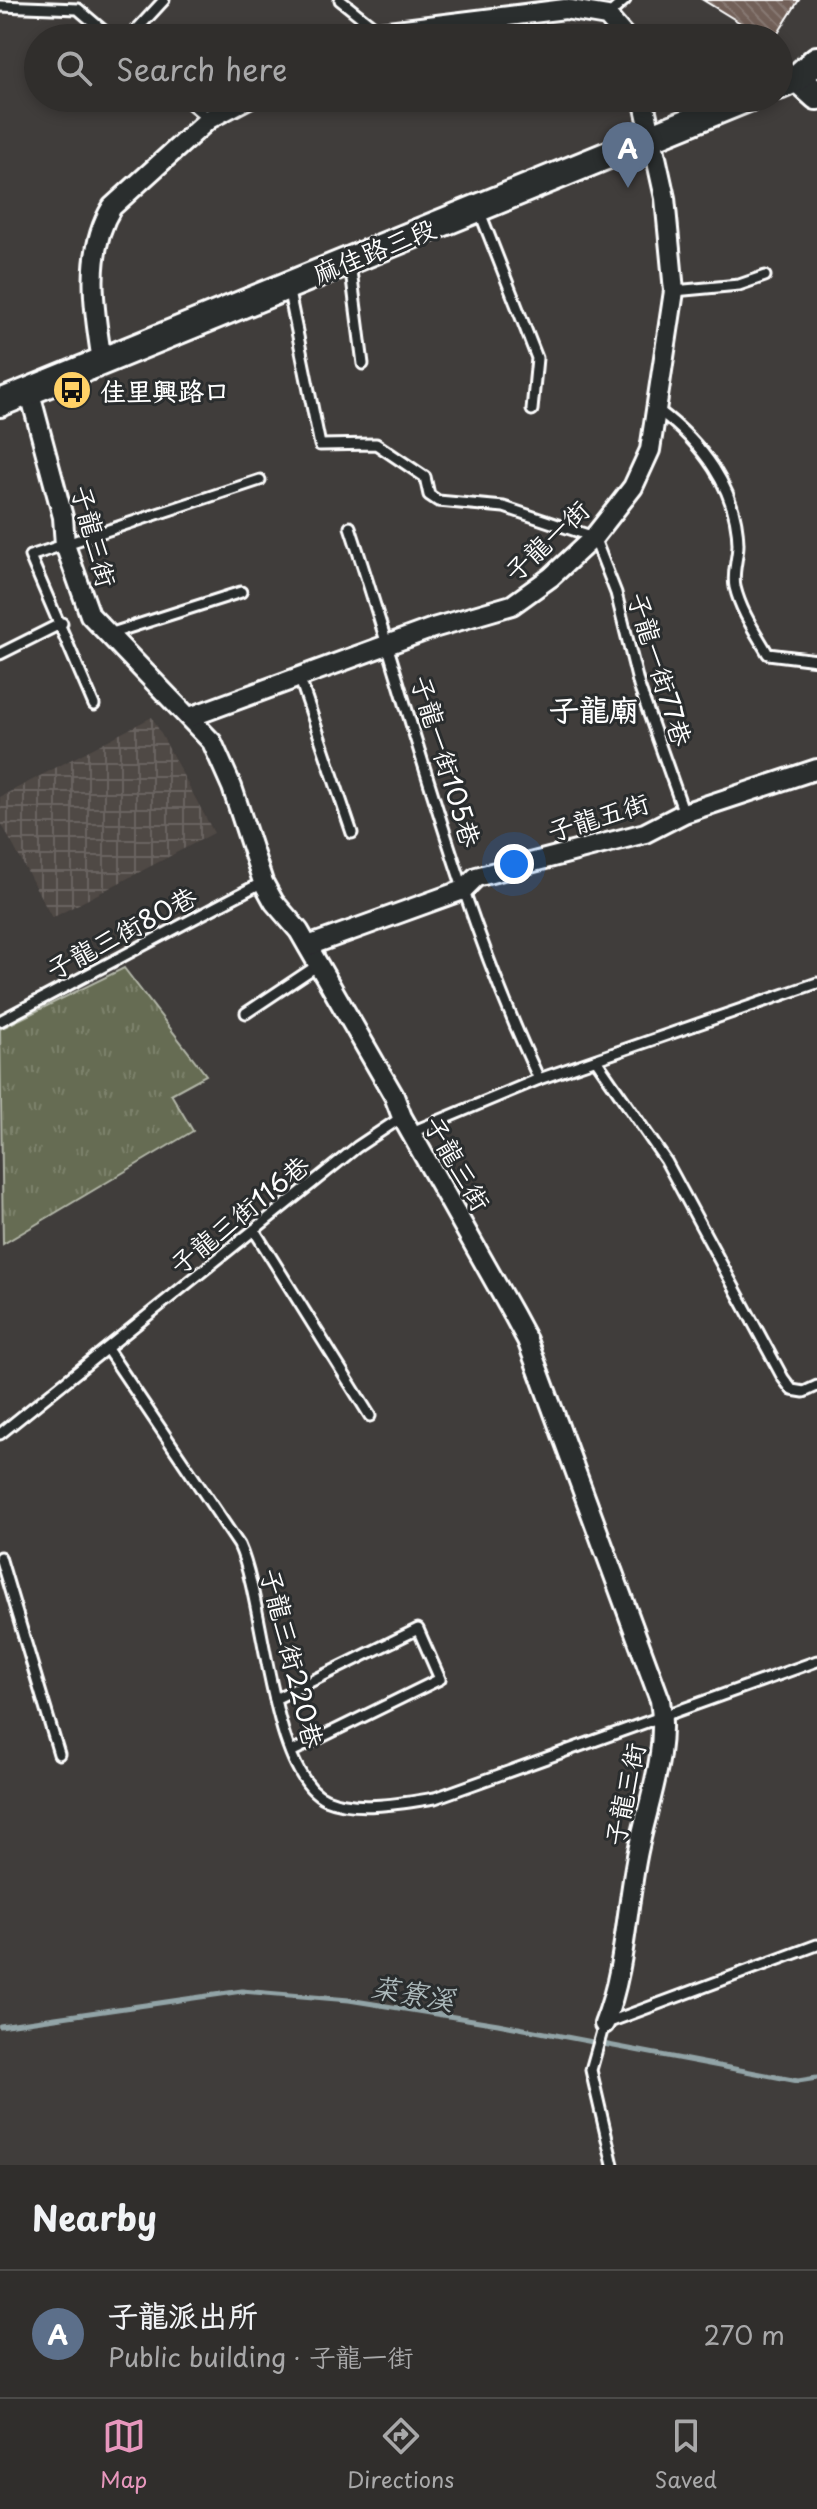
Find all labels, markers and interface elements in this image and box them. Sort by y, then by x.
search box [24,24,793,112]
icon: search [52,46,96,90]
text: Search here [116,46,288,91]
pin: A [602,122,654,188]
street label: 麻佳路三段 [306,208,442,292]
bus stop icon: 佳里興路口 [51,369,93,411]
place label: 佳里興路口 [100,371,230,410]
street label: 子龍三街 [63,481,127,591]
street label: 子龍一街 [495,490,597,590]
street label: 子龍一街77巷 [619,587,703,751]
street label: 子龍一街105巷 [402,671,492,851]
district label: 子龍廟 [549,686,639,731]
street label: 子龍五街 [543,782,653,850]
your location [494,844,534,884]
street label: 子龍三街80巷 [39,876,203,988]
street label: 子龍三街 [415,1108,501,1218]
street label: 子龍三街116巷 [161,1145,317,1283]
street label: 子龍三街220巷 [252,1564,334,1752]
street label: 子龍三街 [594,1739,654,1849]
water label: 菜寮溪 [368,1964,460,2021]
text: Nearby [32,2191,157,2243]
text: 子龍派出所 [108,2292,258,2337]
text: A [48,2315,68,2354]
text: 270 m [704,2315,785,2354]
text: Public building · 子龍一街 [108,2337,414,2376]
tab: Map [100,2414,147,2495]
tab: Directions [347,2414,454,2495]
tab: Saved [654,2414,717,2495]

